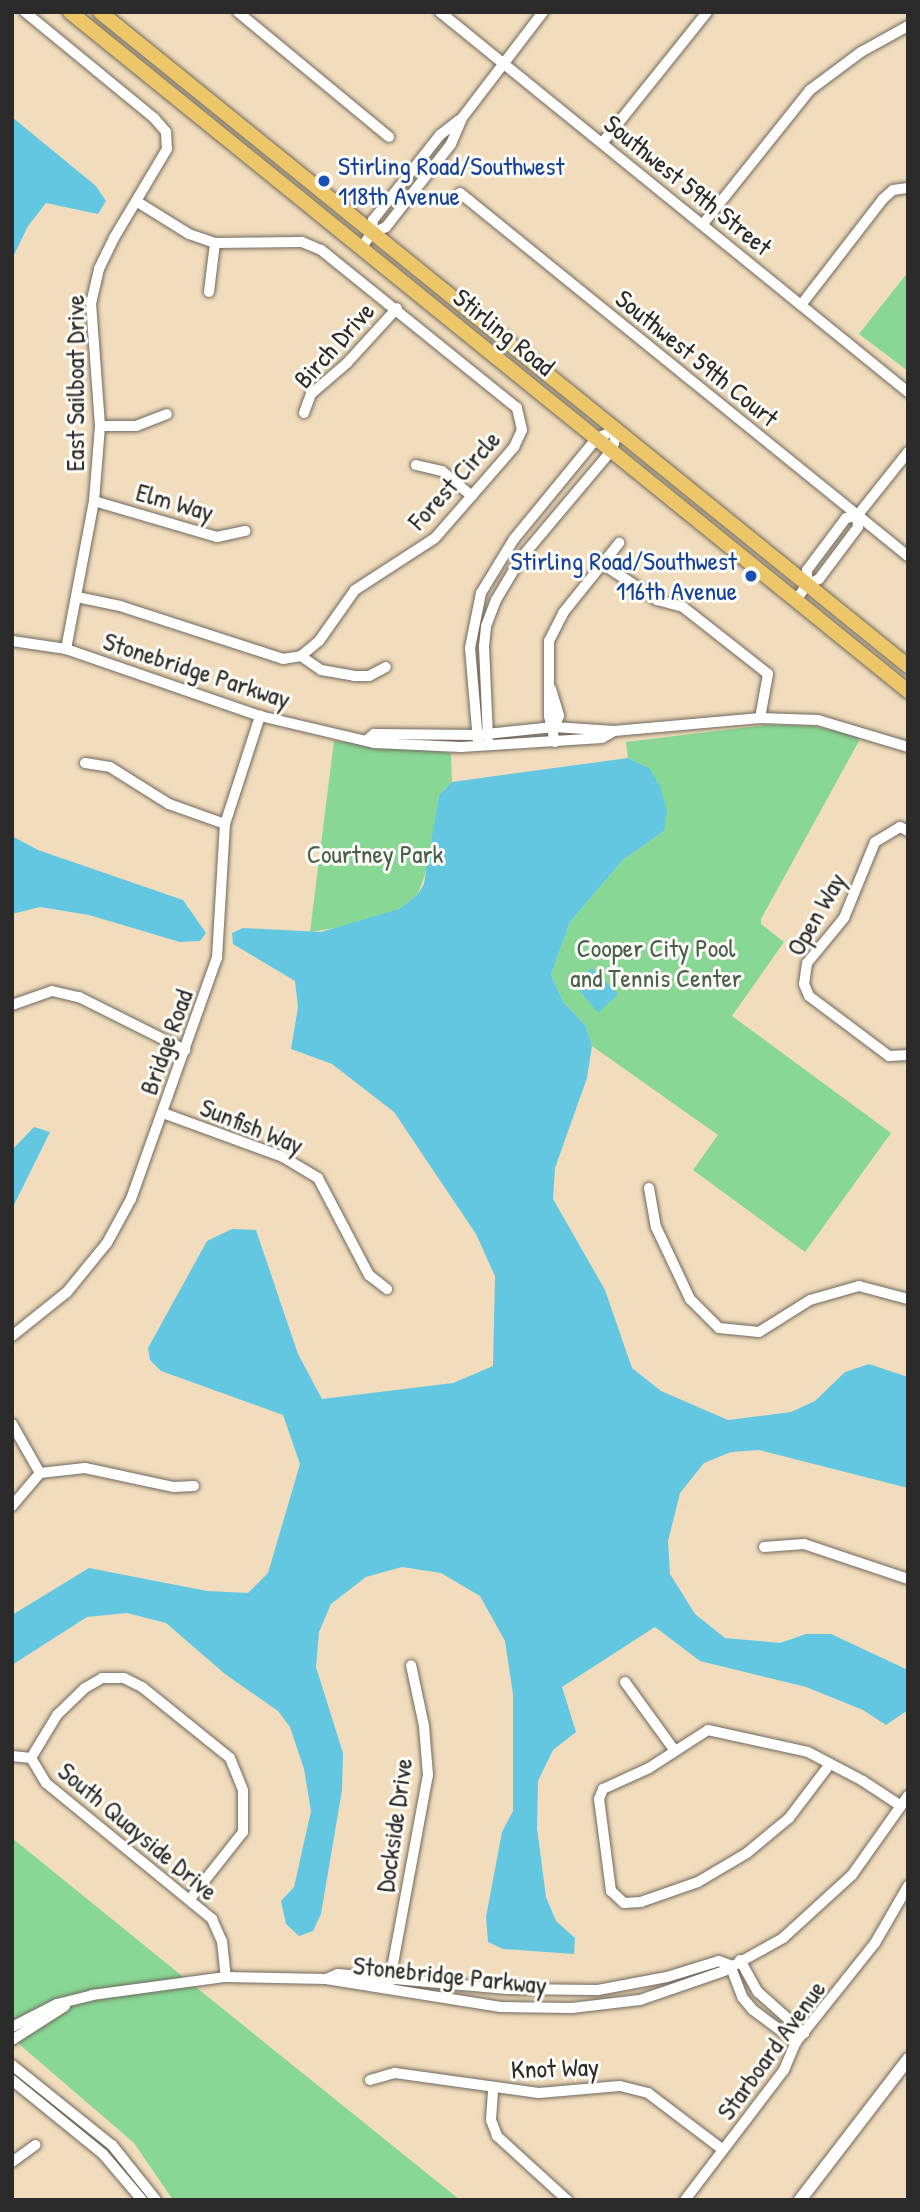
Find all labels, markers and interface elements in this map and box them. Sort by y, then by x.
street label: Southwest 59th Street [598,108,778,262]
place label: Stirling Road/Southwest 118th Avenue [338,150,564,212]
marker: Stirling Road/Southwest 118th Avenue [316,173,332,189]
street label: Stirling Road [447,282,561,382]
street label: Southwest 59th Court [609,283,785,433]
street label: East Sailboat Drive [59,295,91,471]
street label: Birch Drive [287,296,381,394]
street label: Forest Circle [401,424,507,536]
street label: Elm Way [133,476,217,528]
place label: Stirling Road/Southwest 116th Avenue [511,545,737,606]
marker: Stirling Road/Southwest 116th Avenue [743,568,759,584]
street label: Stonebridge Parkway [100,625,294,715]
park label: Courtney Park [307,838,443,870]
street label: Open Way [780,867,852,961]
park label: Cooper City Pool and Tennis Center [570,932,742,993]
street label: Bridge Road [133,985,199,1099]
street label: Sunfish Way [196,1091,308,1161]
street label: South Quayside Drive [52,1755,224,1907]
street label: Dockside Drive [369,1756,419,1894]
street label: Stonebridge Parkway [352,1949,548,2001]
street label: Starboard Avenue [710,1974,832,2126]
street label: Knot Way [511,2051,599,2085]

